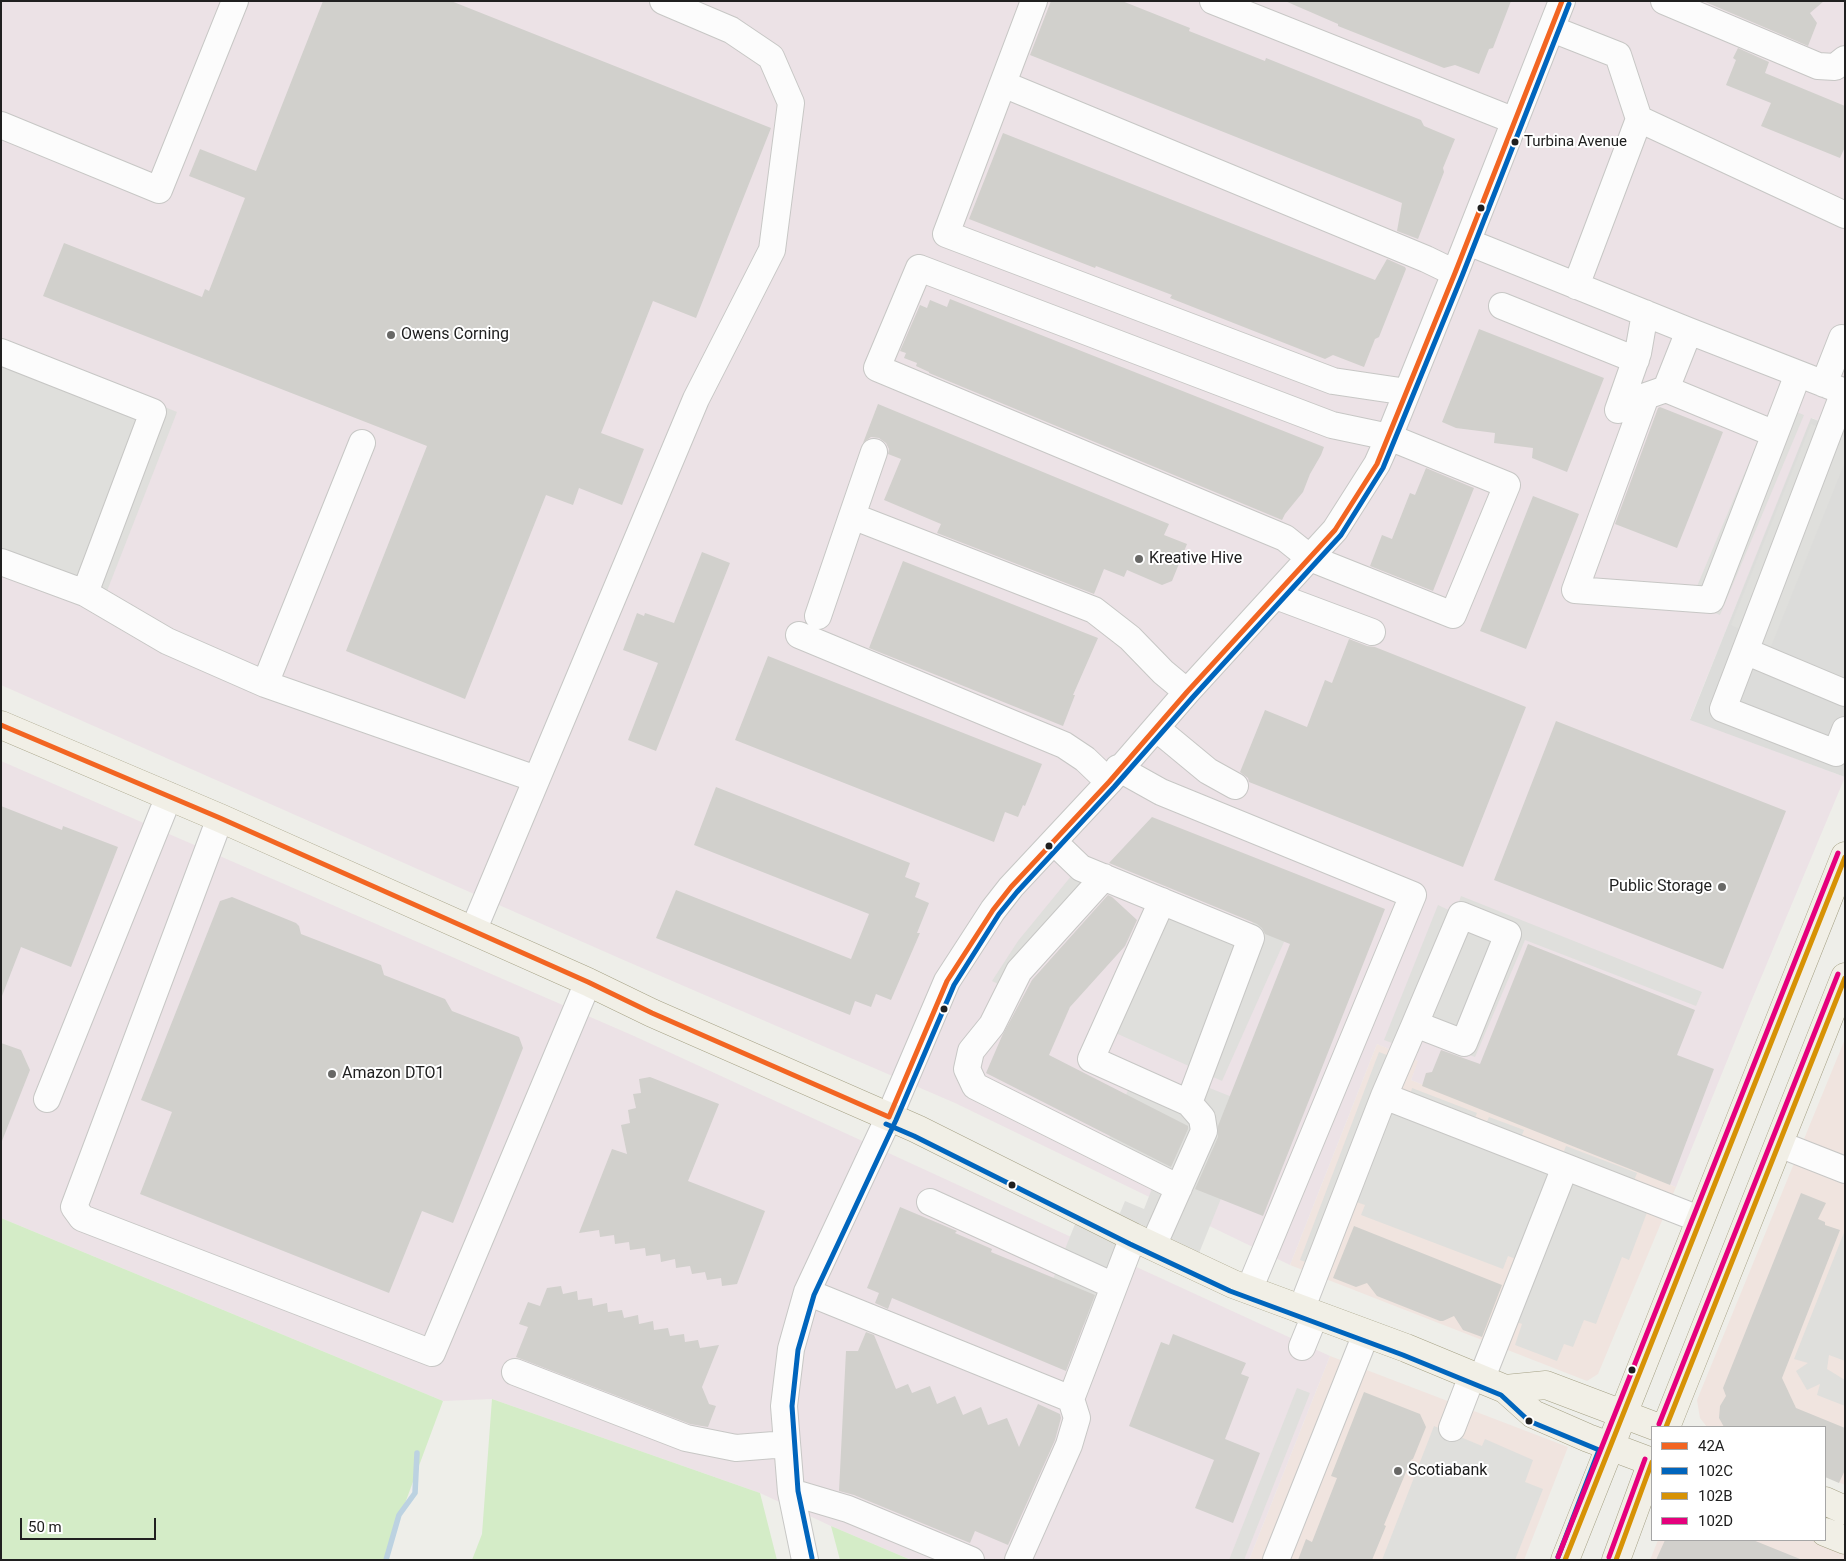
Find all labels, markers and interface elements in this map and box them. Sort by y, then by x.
place label: Turbina Avenue [1524,133,1627,151]
marker: Turbina Avenue [1510,137,1520,147]
unlabelled marker [1476,203,1486,213]
place label: Owens Corning [401,325,509,345]
marker: Owens Corning [385,329,397,341]
place label: Kreative Hive [1149,549,1242,569]
marker: Kreative Hive [1133,553,1145,565]
unlabelled marker [1044,841,1054,851]
place label: Public Storage [1609,877,1712,897]
marker: Public Storage [1716,881,1728,893]
unlabelled marker [939,1004,949,1014]
place label: Amazon DTO1 [342,1064,445,1084]
marker: Amazon DTO1 [326,1068,338,1080]
unlabelled marker [1007,1180,1017,1190]
unlabelled marker [1627,1365,1637,1375]
unlabelled marker [1524,1416,1534,1426]
legend [1651,1426,1826,1541]
text: 42A [1698,1437,1725,1455]
place label: Scotiabank [1408,1461,1487,1481]
text: 102C [1698,1462,1733,1480]
marker: Scotiabank [1392,1465,1404,1477]
text: 102B [1698,1487,1733,1505]
scale bar [22,1508,159,1540]
text: 102D [1698,1512,1733,1530]
text: 50 m [28,1518,62,1536]

